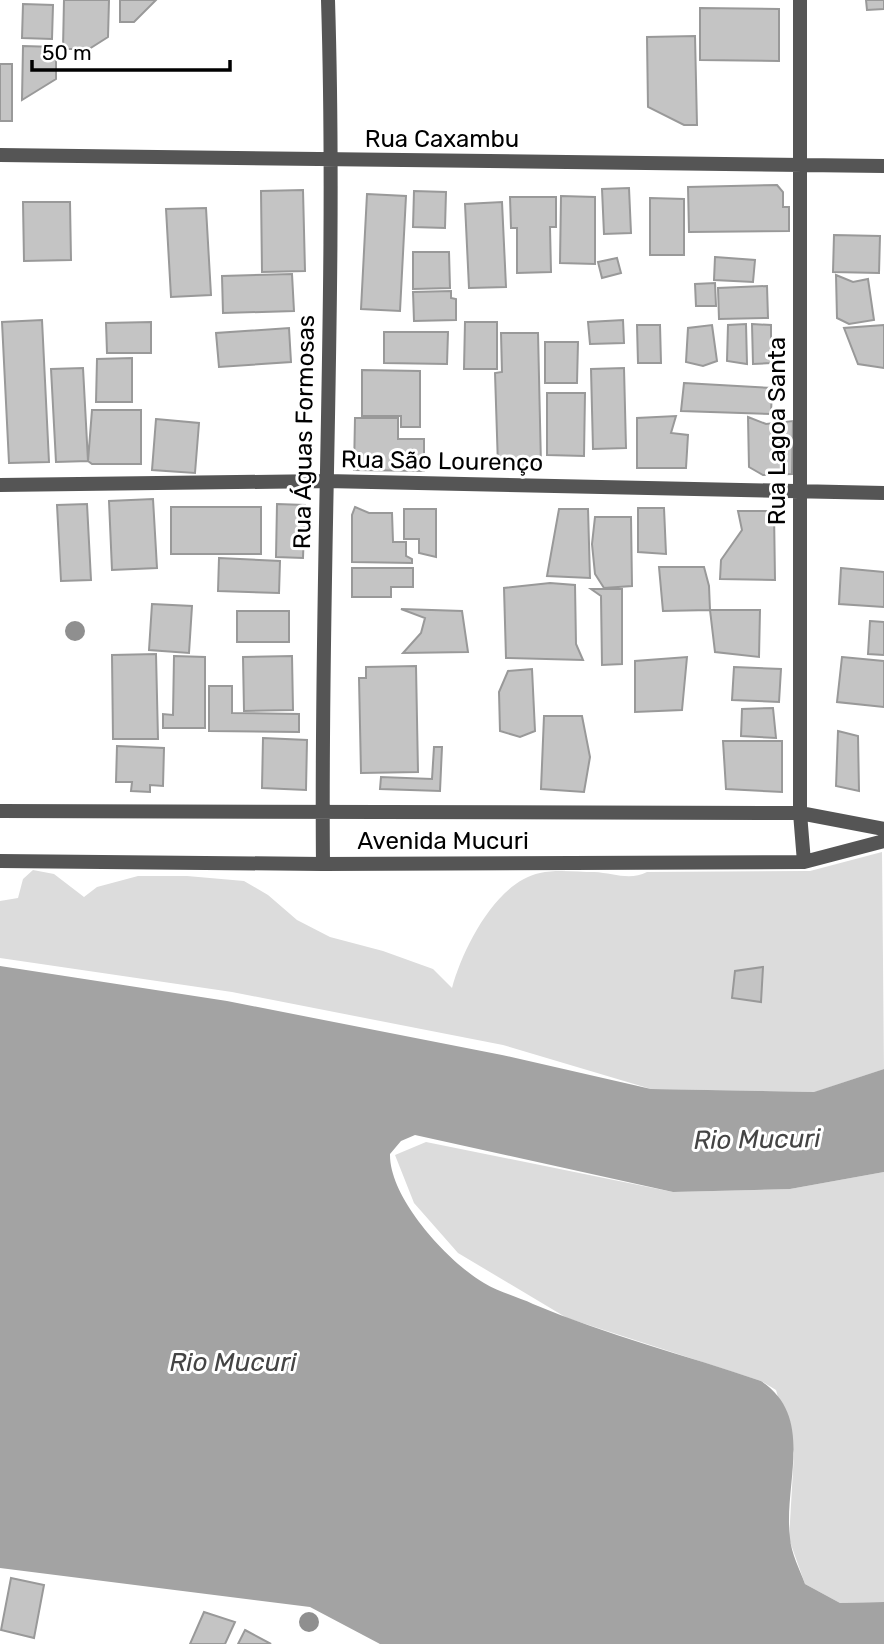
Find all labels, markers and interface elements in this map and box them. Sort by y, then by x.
scale bar [32,28,229,72]
text: 50 m [42,40,92,65]
street label: Rua Caxambu [365,125,519,153]
street label: Rua Águas Formosas [288,315,320,549]
street label: Rua Lagoa Santa [763,337,791,525]
street label: Rua São Lourenço [341,445,543,477]
street label: Avenida Mucuri [357,827,529,855]
water label: Rio Mucuri [693,1123,822,1156]
water label: Rio Mucuri [169,1347,297,1378]

